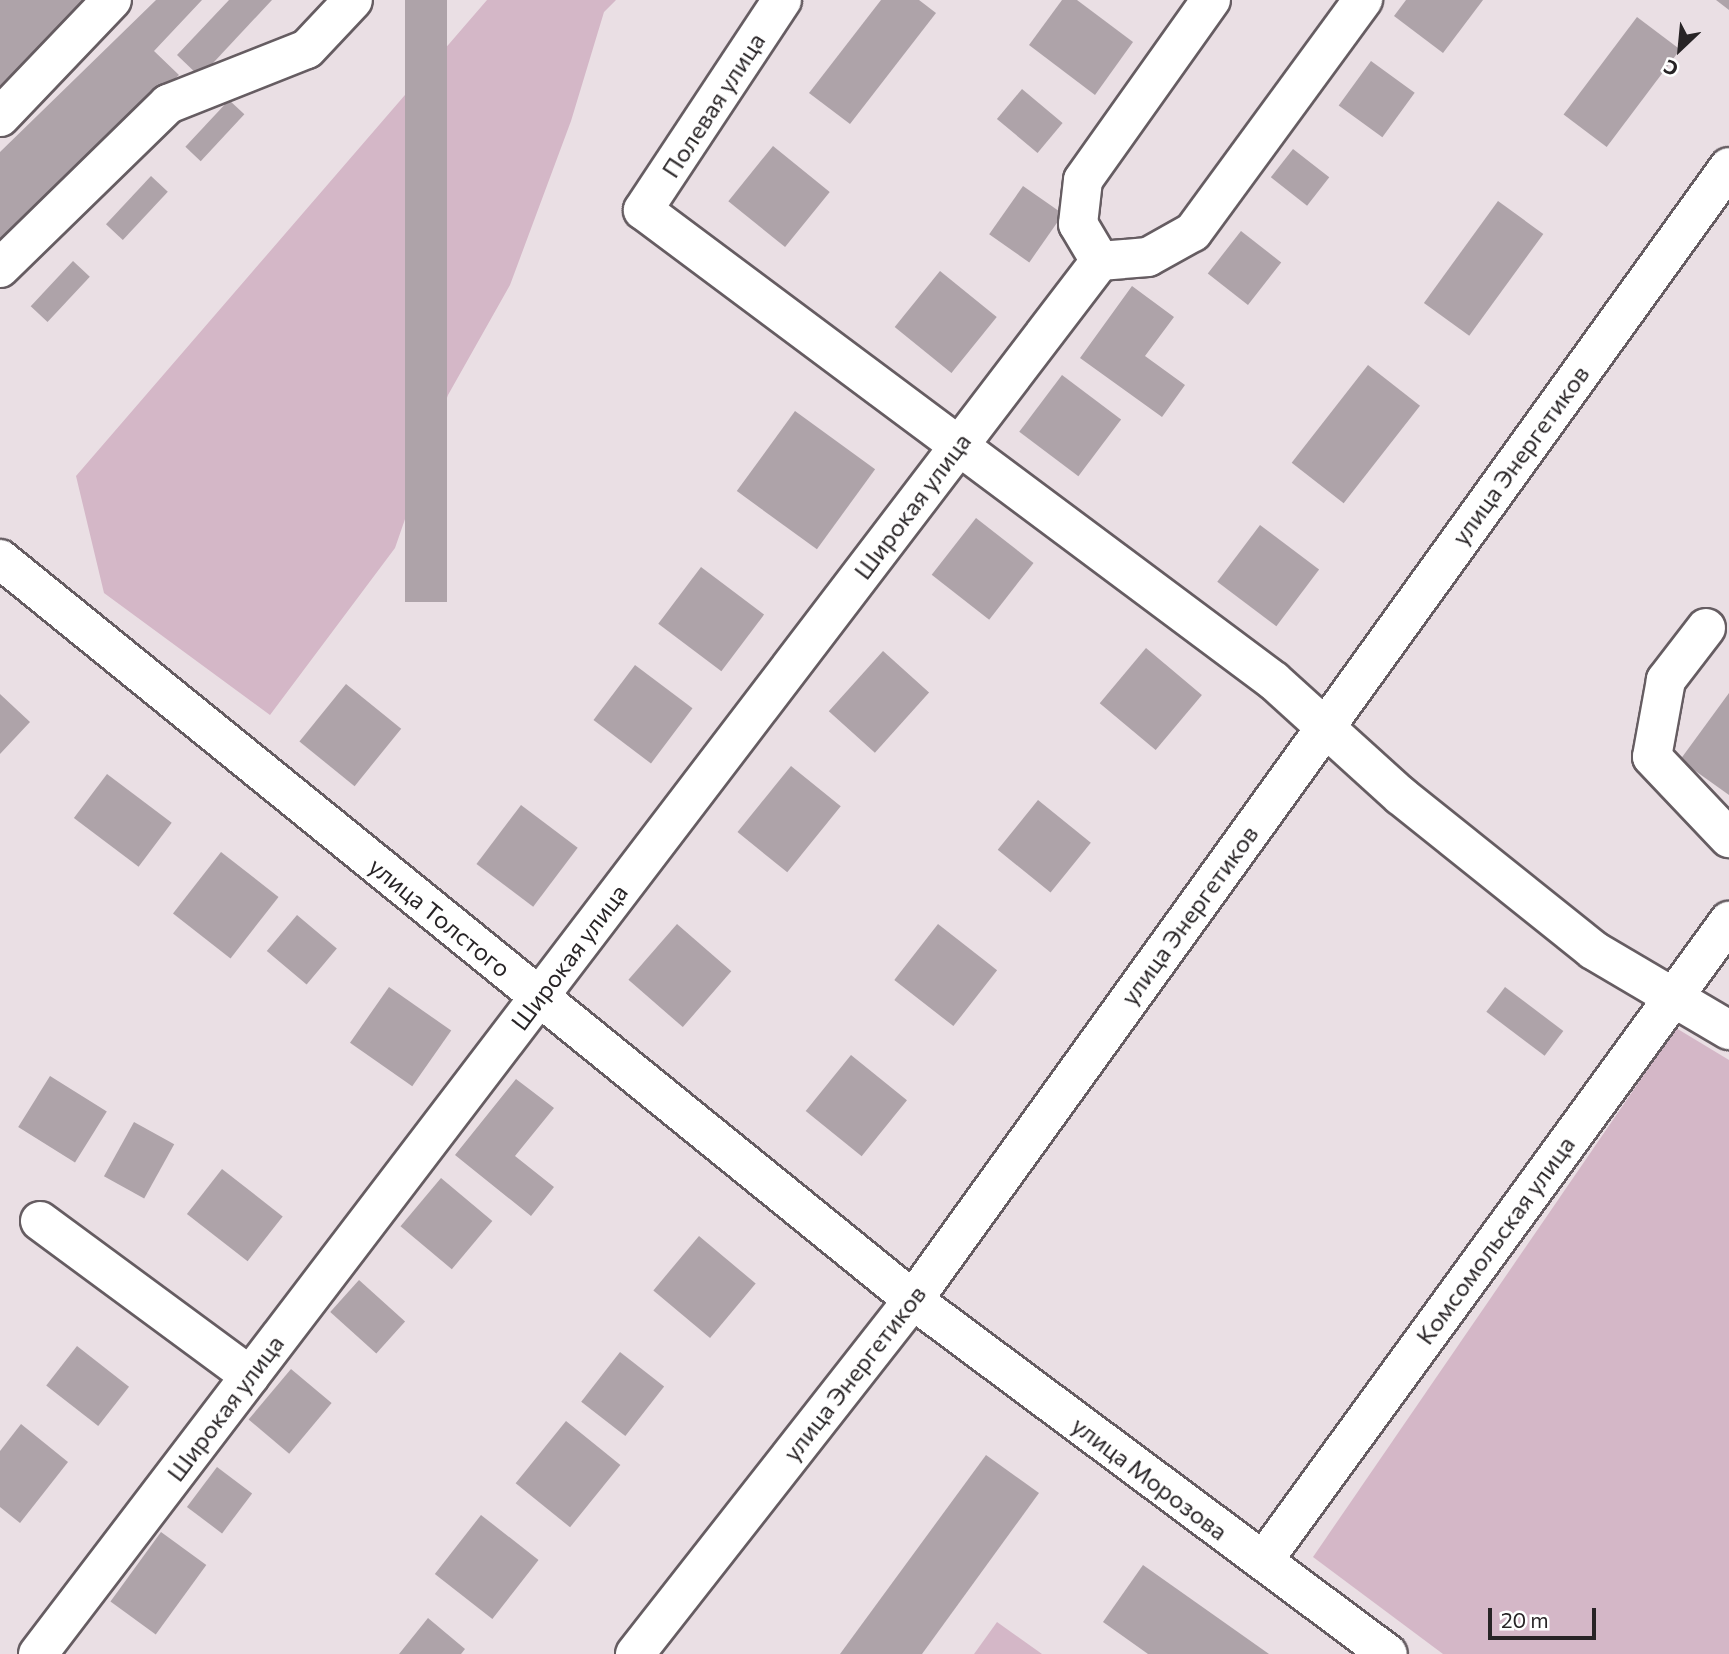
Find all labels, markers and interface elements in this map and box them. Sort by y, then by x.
north arrow [1645,14,1715,84]
street label: Полевая улица [656,27,770,183]
text: С [1660,55,1681,82]
street label: улица Энергетиков [1445,360,1595,550]
street label: Широкая улица [848,427,976,585]
street label: улица Энергетиков [1114,820,1264,1010]
street label: улица Толстого [363,851,517,983]
street label: Широкая улица [505,878,633,1036]
street label: Комсомольская улица [1410,1130,1580,1350]
street label: улица Энергетиков [777,1280,931,1466]
street label: Широкая улица [161,1329,289,1487]
street label: улица Морозова [1067,1410,1233,1546]
scale bar [1491,1594,1600,1638]
text: 20 m [1501,1607,1549,1632]

